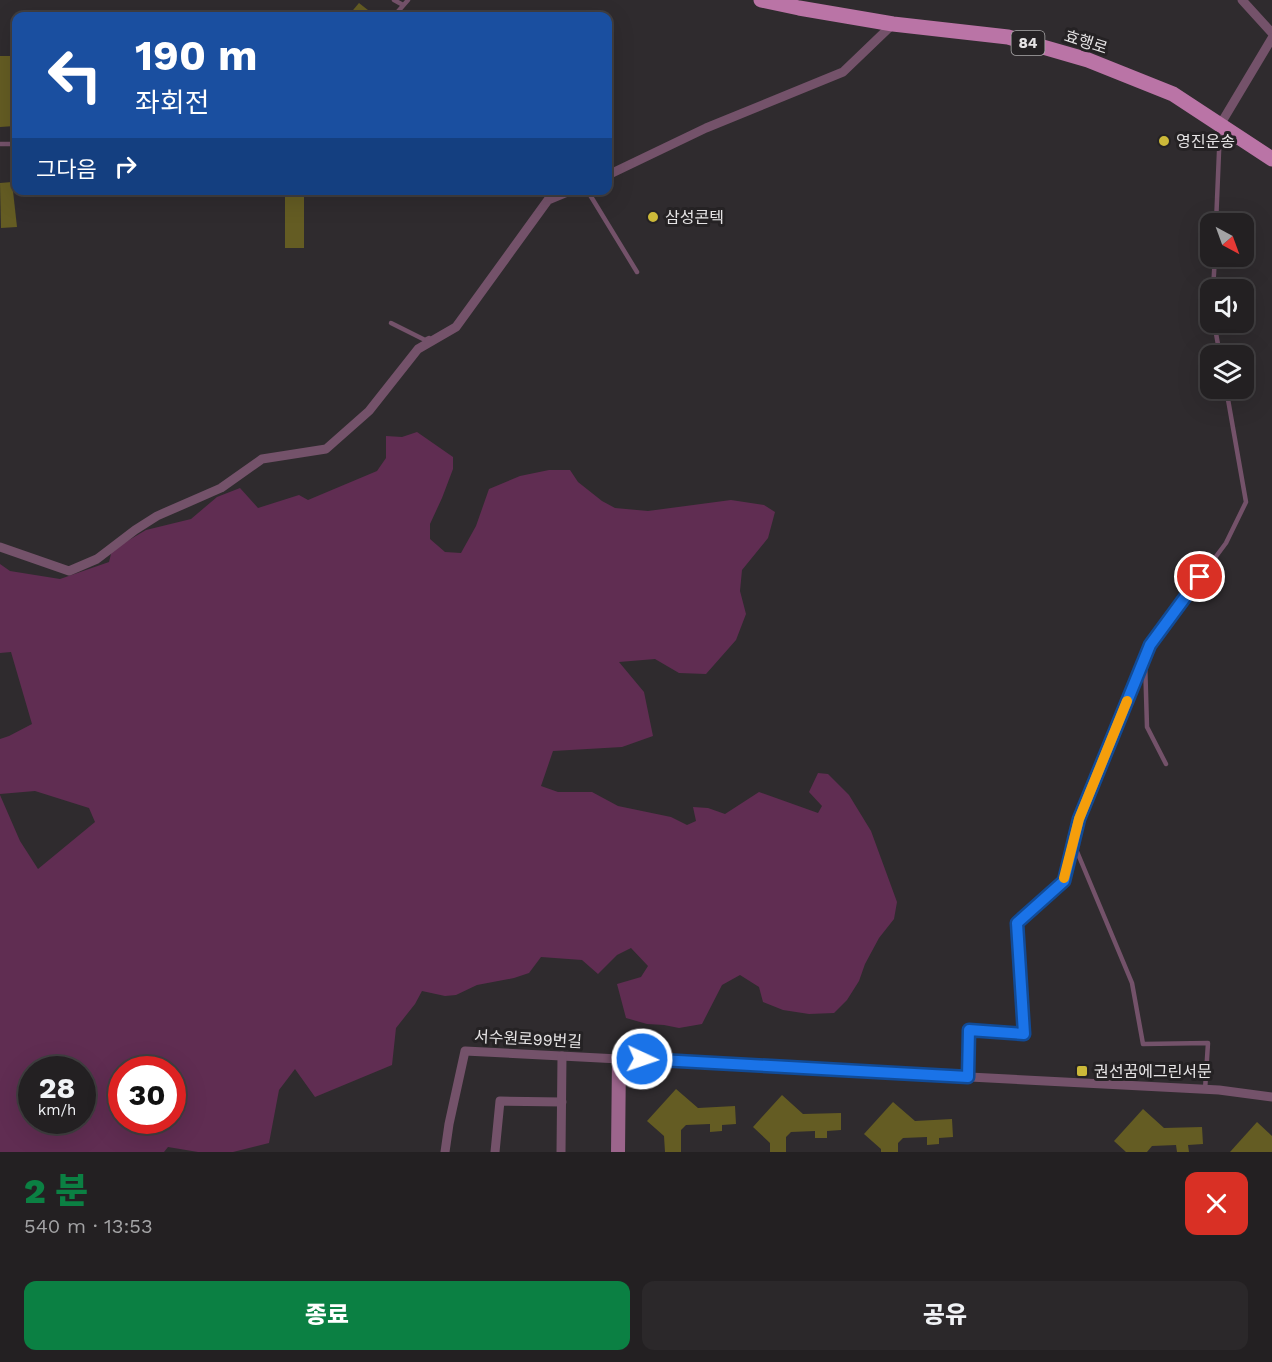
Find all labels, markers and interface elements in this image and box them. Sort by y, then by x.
street label: 효행로 [1062,26,1110,58]
text: 190 m [135,31,258,80]
road number: 84 [1012,31,1044,55]
icon: left [36,36,114,114]
text: 좌회전 [135,87,210,119]
place label: 영진운송 [1176,132,1235,151]
marker: 영진운송 [1157,134,1171,148]
icon: right [109,150,142,183]
text: 그다음 [36,157,97,182]
place label: 삼성콘텍 [665,208,724,227]
marker: 삼성콘텍 [646,210,660,224]
north arrow [1200,213,1254,267]
map controls [1200,213,1254,399]
button: sound [1200,279,1254,333]
button: layers [1200,345,1254,399]
pin [1174,551,1225,602]
icon: arrive [1183,560,1216,593]
street label: 서수원로99번길 [474,1027,582,1051]
position arrow [610,1027,674,1091]
speed limit sign: 30 [108,1056,186,1134]
place label: 권선꿈에그린서문 [1094,1062,1212,1081]
marker: 권선꿈에그린서문 [1075,1064,1089,1078]
text: 28 [39,1070,75,1105]
text: km/h [38,1101,76,1119]
text: 2 분 [24,1170,88,1212]
button: close [1185,1172,1248,1235]
text: 540 m · 13:53 [24,1214,153,1238]
button: 종료 [24,1281,630,1350]
button: 공유 [642,1281,1248,1350]

